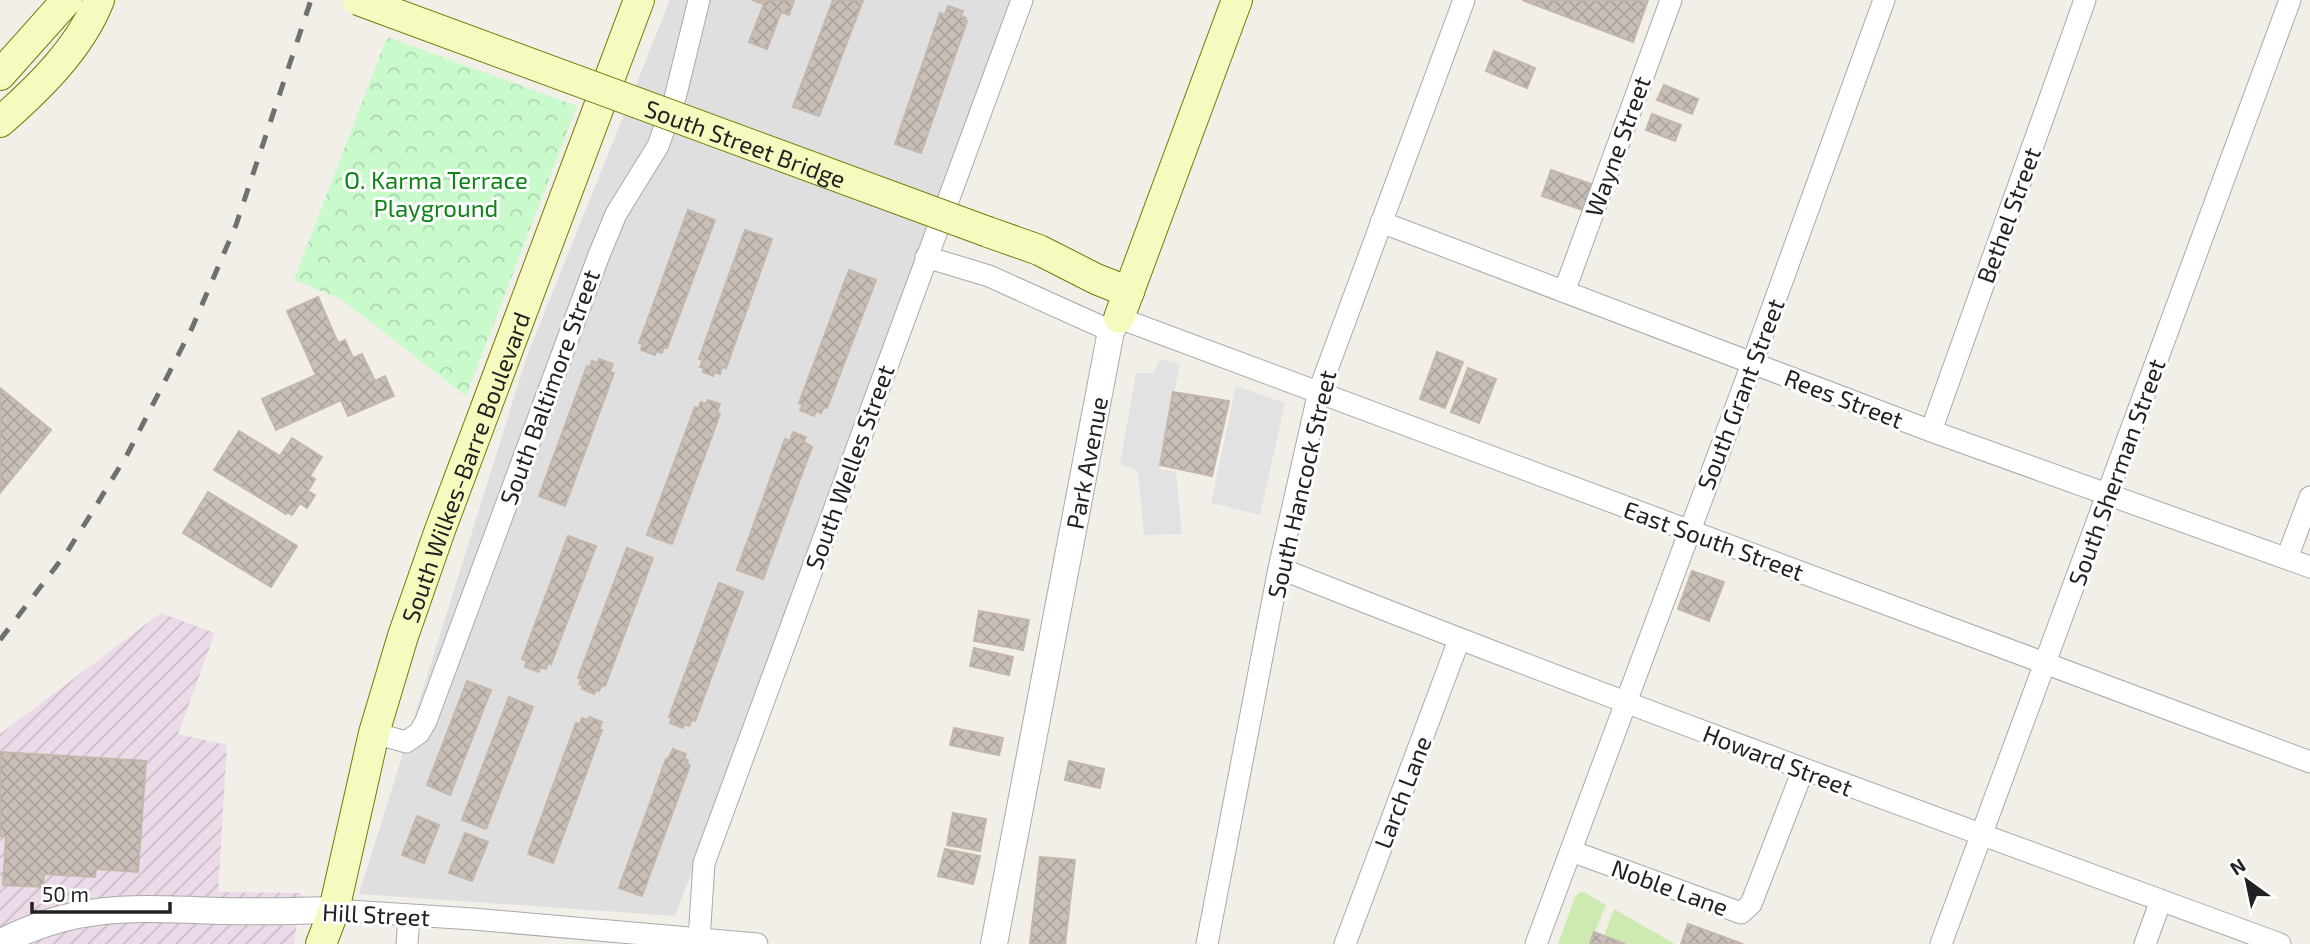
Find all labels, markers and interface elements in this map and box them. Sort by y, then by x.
street label: Wayne Street [1578,72,1656,220]
street label: South Street Bridge [641,93,850,193]
street label: Bethel Street [1970,143,2046,287]
park label: O. Karma Terrace Playground [344,165,528,222]
street label: South Baltimore Street [493,265,605,509]
street label: South Grant Street [1690,294,1790,494]
street label: South Wilkes-Barre Boulevard [394,308,535,626]
street label: South Sherman Street [2061,355,2171,589]
street label: South Welles Street [799,361,899,573]
street label: Rees Street [1781,362,1907,434]
street label: South Hancock Street [1261,367,1341,601]
street label: Park Avenue [1059,394,1113,531]
street label: East South Street [1620,494,1808,586]
street label: Howard Street [1699,718,1857,802]
street label: Larch Lane [1367,732,1437,852]
north arrow [2212,846,2282,916]
street label: Noble Lane [1608,853,1732,921]
text: N [2225,853,2249,880]
scale bar [32,870,170,914]
text: 50 m [42,881,89,906]
street label: Hill Street [321,897,431,931]

